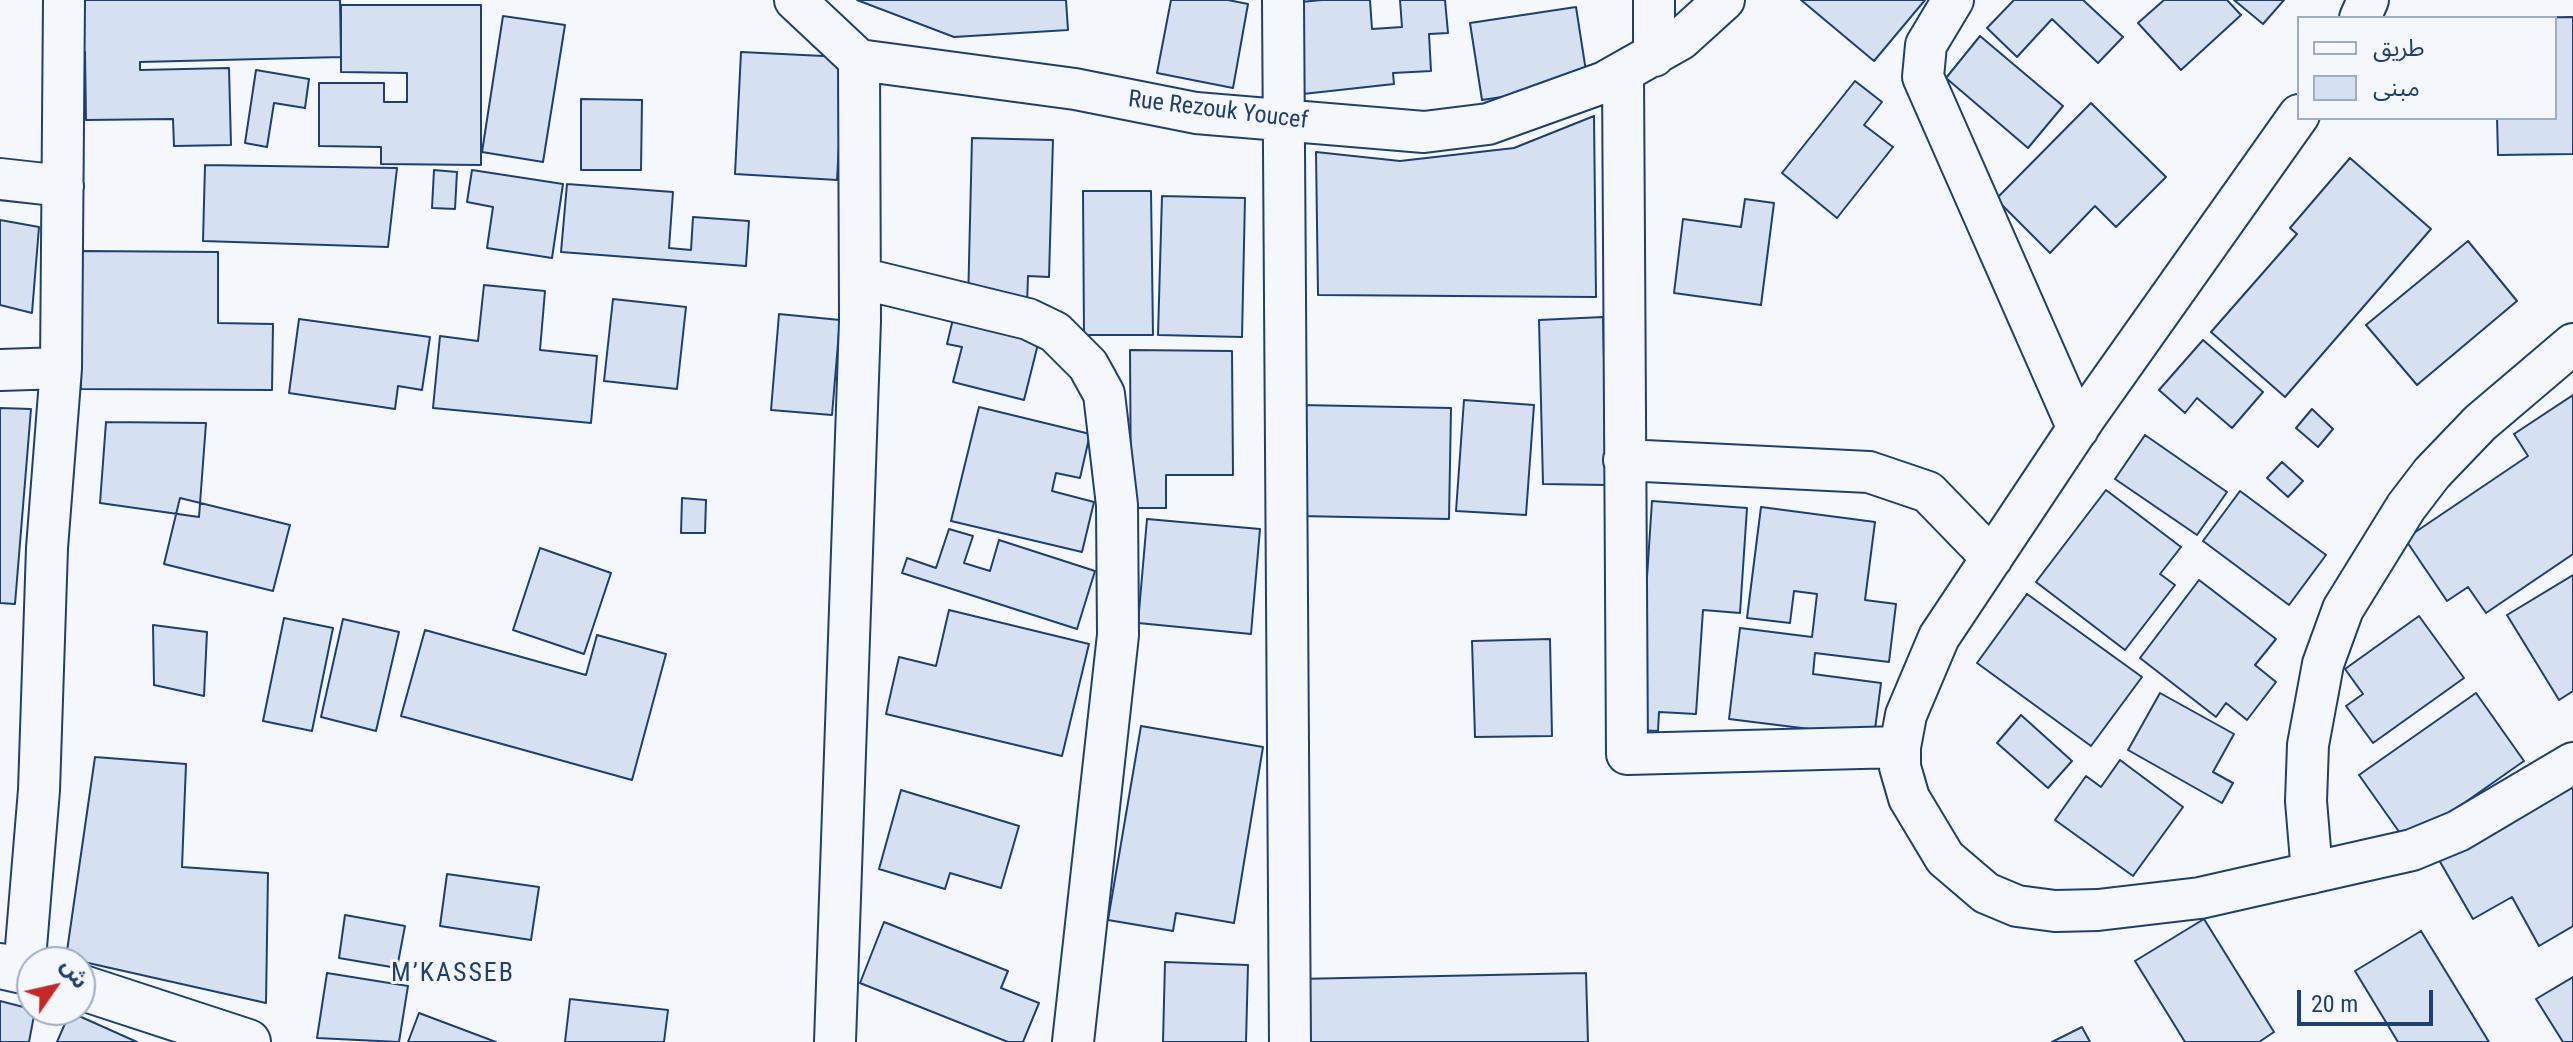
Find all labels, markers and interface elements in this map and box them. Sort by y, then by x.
legend [2297,16,2557,120]
text: طريق [2373,34,2425,62]
text: مبنى [2373,74,2420,102]
street label: Rue Rezouk Youcef [1127,86,1309,136]
north arrow [16,946,96,1026]
text: ش [56,954,93,993]
district label: M’KASSEB [391,958,515,990]
scale bar [2301,974,2437,1024]
text: 20 m [2311,990,2358,1018]

